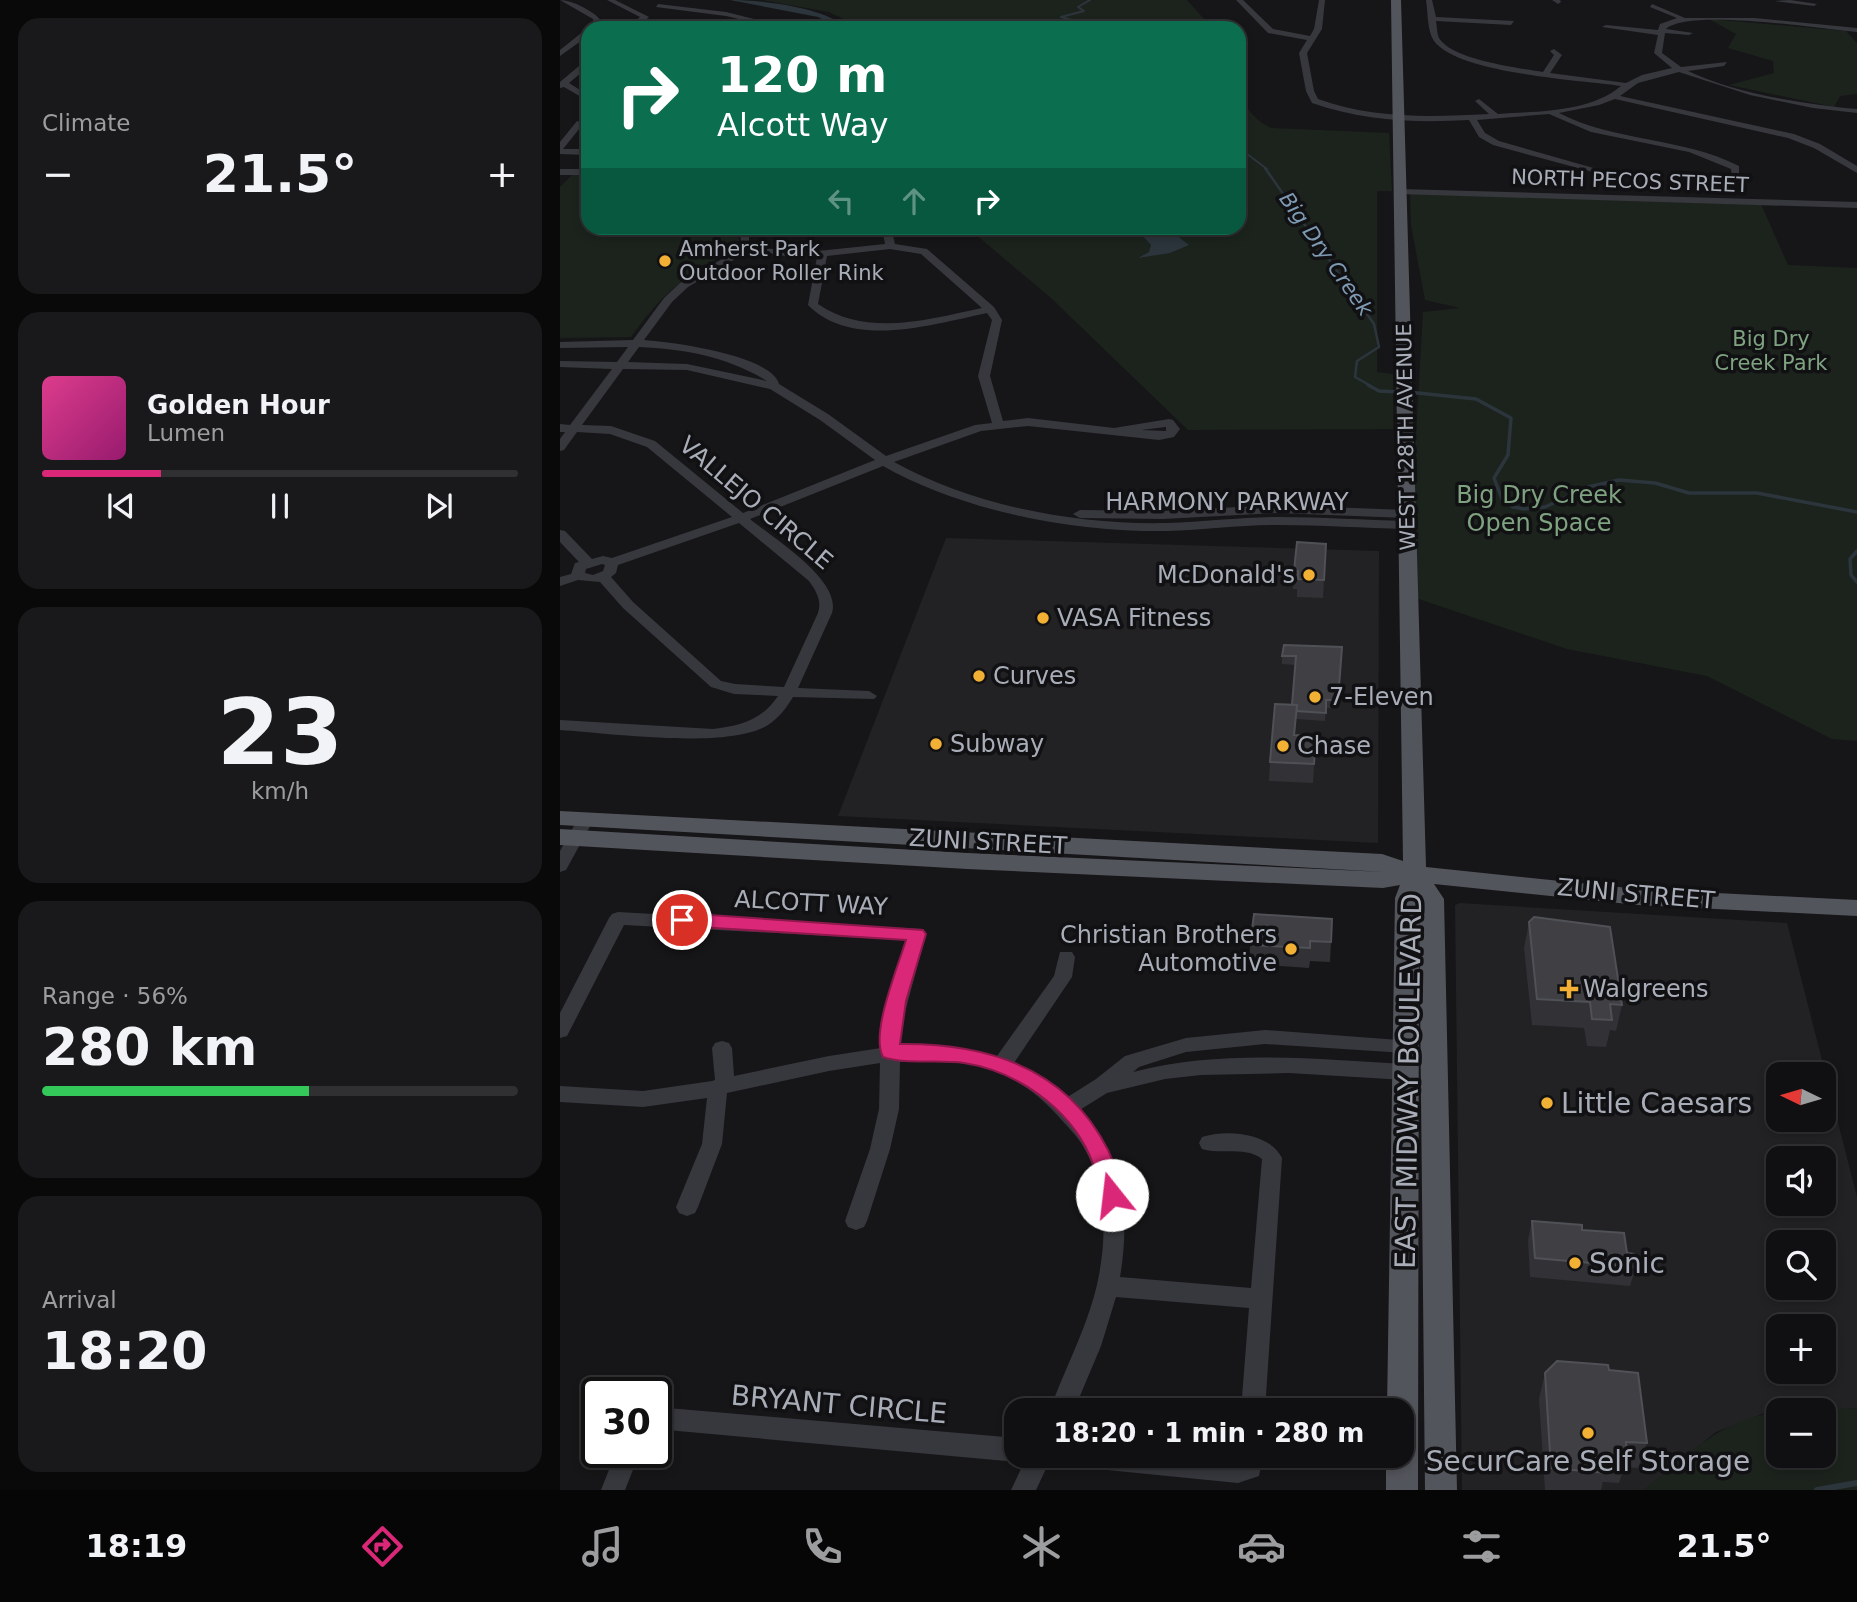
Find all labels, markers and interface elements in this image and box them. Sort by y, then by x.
text: 120 m [717,47,887,104]
icon: right [602,49,693,140]
text: Alcott Way [717,106,888,144]
text: Climate [42,110,131,136]
text: 21.5° [203,144,357,204]
text: − [42,152,74,196]
text: + [486,152,518,196]
street label: NORTH PECOS STREET [1511,165,1749,197]
icon: left [822,182,860,220]
icon: ahead [895,182,933,220]
icon: right [968,182,1006,220]
water label: Big Dry Creek [1274,188,1378,321]
place label: Amherst Park Outdoor Roller Rink [679,237,885,285]
marker: Amherst Park Outdoor Roller Rink [657,253,673,269]
street label: WEST 128TH AVENUE [1392,323,1420,551]
park label: Big Dry Creek Park [1715,327,1828,375]
text: Golden Hour [147,390,330,420]
text: Lumen [147,420,225,446]
street label: VALLEJO CIRCLE [674,431,838,575]
park label: Big Dry Creek Open Space [1456,481,1622,537]
icon: previous [102,487,140,525]
icon: pause [261,487,299,525]
icon: next [420,487,458,525]
street label: HARMONY PARKWAY [1105,488,1349,516]
place label: McDonald's [1157,561,1295,589]
marker: McDonald's [1301,567,1317,583]
place label: VASA Fitness [1057,604,1211,632]
marker: VASA Fitness [1035,610,1051,626]
place label: Curves [993,662,1076,690]
marker: Curves [971,668,987,684]
text: 23 [217,680,343,785]
place label: 7-Eleven [1329,683,1434,711]
marker: 7-Eleven [1307,689,1323,705]
place label: Subway [950,730,1044,758]
place label: Chase [1297,732,1371,760]
marker: Subway [928,736,944,752]
marker: Chase [1275,738,1291,754]
text: km/h [251,778,309,804]
street label: ZUNI STREET [908,824,1068,860]
street label: ZUNI STREET [1556,873,1716,915]
street label: ALCOTT WAY [734,885,889,921]
pin [652,890,712,950]
street label: EAST MIDWAY BOULEVARD [1389,893,1428,1269]
icon: arrive [663,901,701,939]
place label: Christian Brothers Automotive [1060,921,1277,977]
marker: Christian Brothers Automotive [1283,941,1299,957]
place label: Walgreens [1583,975,1708,1003]
marker: Walgreens [1561,981,1577,997]
text: Range · 56% [42,983,188,1009]
text: 280 km [42,1017,257,1077]
north arrow [1766,1062,1836,1132]
map controls [1766,1062,1836,1468]
place label: Little Caesars [1561,1087,1752,1120]
marker: Little Caesars [1539,1095,1555,1111]
button: sound [1766,1146,1836,1216]
position arrow [1075,1158,1149,1232]
button: search [1766,1230,1836,1300]
place label: Sonic [1589,1247,1665,1280]
marker: Sonic [1567,1255,1583,1271]
text: Arrival [42,1287,117,1313]
button: + [1766,1314,1836,1384]
text: 18:20 [42,1321,208,1381]
speed limit sign: 30 [581,1377,672,1468]
street label: BRYANT CIRCLE [730,1379,948,1430]
button: − [1766,1398,1836,1468]
text: 18:20 · 1 min · 280 m [1054,1418,1364,1448]
marker: SecurCare Self Storage [1580,1425,1596,1441]
place label: SecurCare Self Storage [1426,1445,1750,1478]
icon: directions [358,1522,407,1571]
icon: music [578,1522,627,1571]
icon: phone [798,1522,847,1571]
icon: climate [1017,1522,1066,1571]
icon: car [1237,1522,1286,1571]
icon: filters [1457,1522,1506,1571]
text: 18:19 [85,1527,187,1565]
text: 21.5° [1677,1527,1772,1565]

